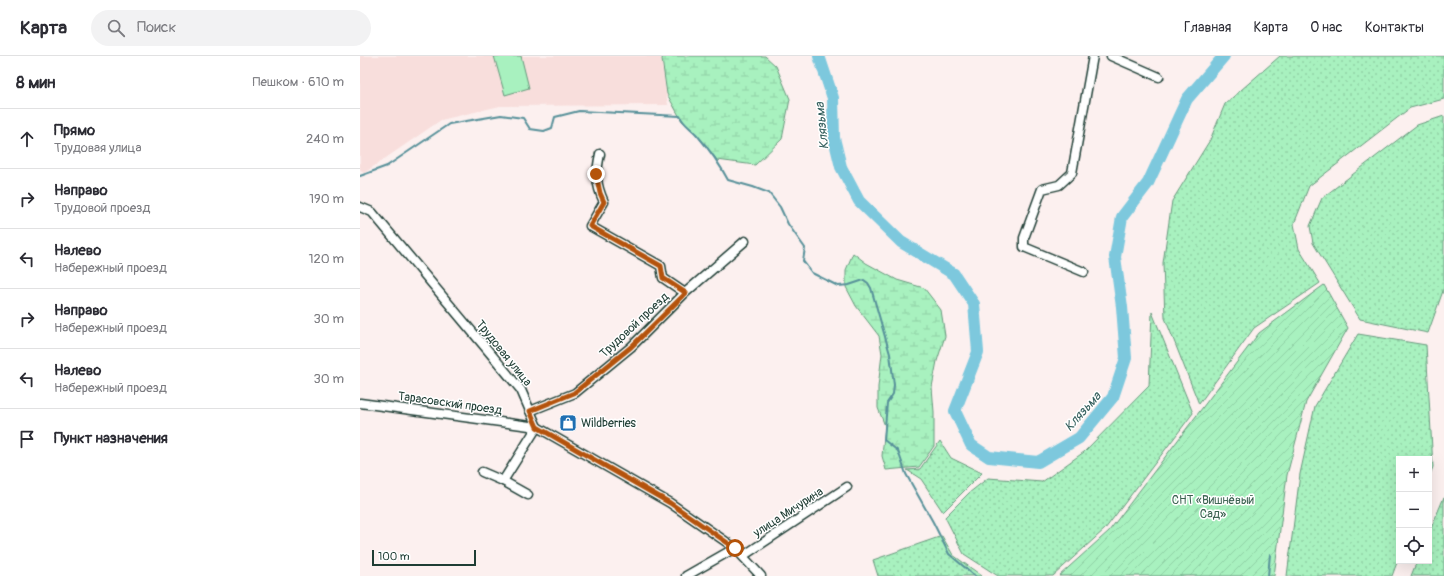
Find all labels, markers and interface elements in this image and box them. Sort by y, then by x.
search box [91,10,371,46]
text: Карта [20,16,67,40]
icon: search [105,17,127,39]
text: Поиск [137,18,176,37]
text: Главная [1184,19,1231,36]
text: Карта [1253,19,1288,36]
text: О нас [1310,19,1343,36]
text: Контакты [1365,19,1424,36]
text: 8 мин [16,72,56,93]
text: Пешком · 610 m [253,74,344,90]
water label: Клязьма [811,101,832,150]
text: Прямо [54,121,95,140]
icon: ahead [16,128,38,150]
text: 240 m [306,131,344,147]
text: Трудовая улица [54,140,141,156]
route end [587,165,605,183]
text: Направо [54,181,108,200]
icon: right [16,188,38,210]
text: 190 m [309,191,344,207]
text: Трудовой проезд [54,200,150,216]
text: Налево [54,241,101,260]
icon: left [16,248,38,270]
text: 120 m [308,251,344,267]
text: Набережный проезд [54,260,167,276]
street label: Трудовой проезд [597,289,673,361]
text: Направо [54,301,108,320]
icon: right [16,308,38,330]
text: 30 m [314,311,344,327]
street label: Трудовая улица [472,317,535,390]
text: Набережный проезд [54,320,167,336]
text: Налево [54,361,101,380]
icon: left [16,368,38,390]
text: 30 m [314,371,344,387]
text: Набережный проезд [54,380,167,396]
water label: Клязьма [1061,388,1105,435]
street label: Тарасовский проезд [397,389,504,418]
shop icon: Wildberries [558,413,578,433]
place label: Wildberries [581,416,637,431]
icon: arrive [16,428,38,450]
text: Пункт назначения [54,429,168,448]
map controls [1396,456,1432,564]
button: + [1396,456,1432,492]
street label: улица Мичурина [750,484,826,541]
button: − [1396,492,1432,528]
park label: СНТ «Вишнёвый Сад» [1172,493,1255,522]
button: locate [1396,528,1432,564]
route start [726,539,744,557]
scale bar [372,548,476,567]
text: 100 m [378,550,409,563]

